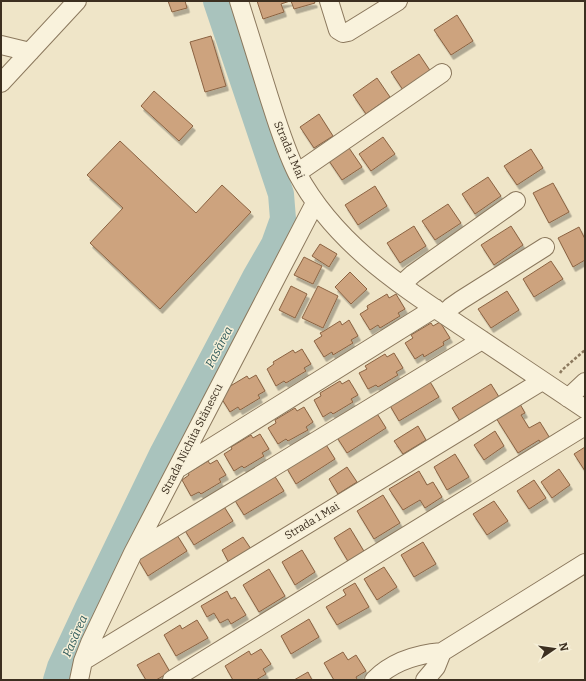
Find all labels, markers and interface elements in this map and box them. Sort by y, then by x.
street label: Strada 1 Mai [271,119,307,181]
water label: Pasărea [202,324,236,370]
street label: Strada Nichita Stănescu [158,382,226,496]
street label: Strada 1 Mai [282,499,342,542]
water label: Pasărea [60,613,90,659]
north arrow [534,629,574,669]
text: N [556,641,571,653]

